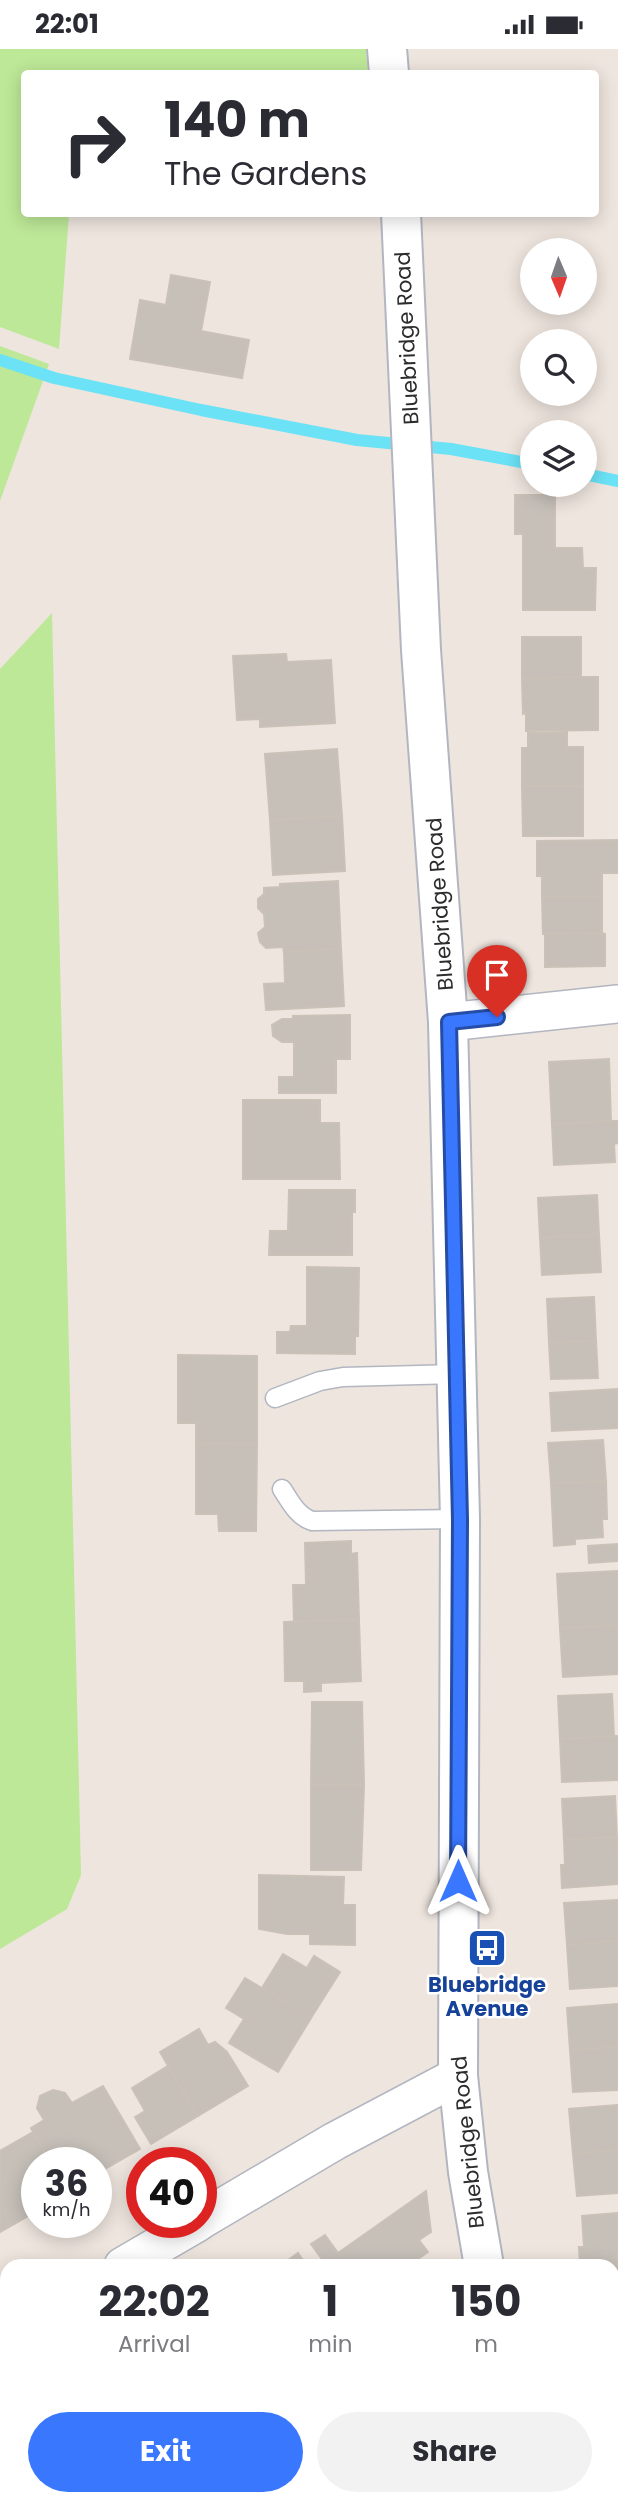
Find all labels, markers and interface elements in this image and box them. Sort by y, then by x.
text: 22:01 [35,6,99,42]
text: 140 m [164,86,310,154]
icon: right [49,98,140,189]
text: The Gardens [164,151,367,196]
north arrow [520,238,597,315]
map controls [520,238,597,497]
street label: Bluebridge Road [387,251,426,425]
button: search [520,329,597,406]
button: layers [520,420,597,497]
street label: Bluebridge Road [419,817,460,991]
pin [467,945,527,1017]
icon: arrive [478,956,516,994]
position arrow [421,1844,495,1918]
bus stop icon: Bluebridge Avenue [466,1927,508,1969]
place label: Bluebridge Avenue [428,1970,546,2023]
street label: Bluebridge Road [444,2054,491,2230]
speed limit sign: 40 [126,2147,217,2238]
text: 36 [45,2159,88,2208]
text: km/h [43,2197,90,2222]
text: 22:02 [99,2272,210,2331]
text: 1 [322,2272,338,2331]
text: 150 [451,2272,521,2331]
text: Arrival [118,2328,190,2360]
text: min [308,2328,352,2360]
text: m [474,2328,498,2360]
button: Exit [28,2412,303,2492]
button: Share [317,2412,592,2492]

